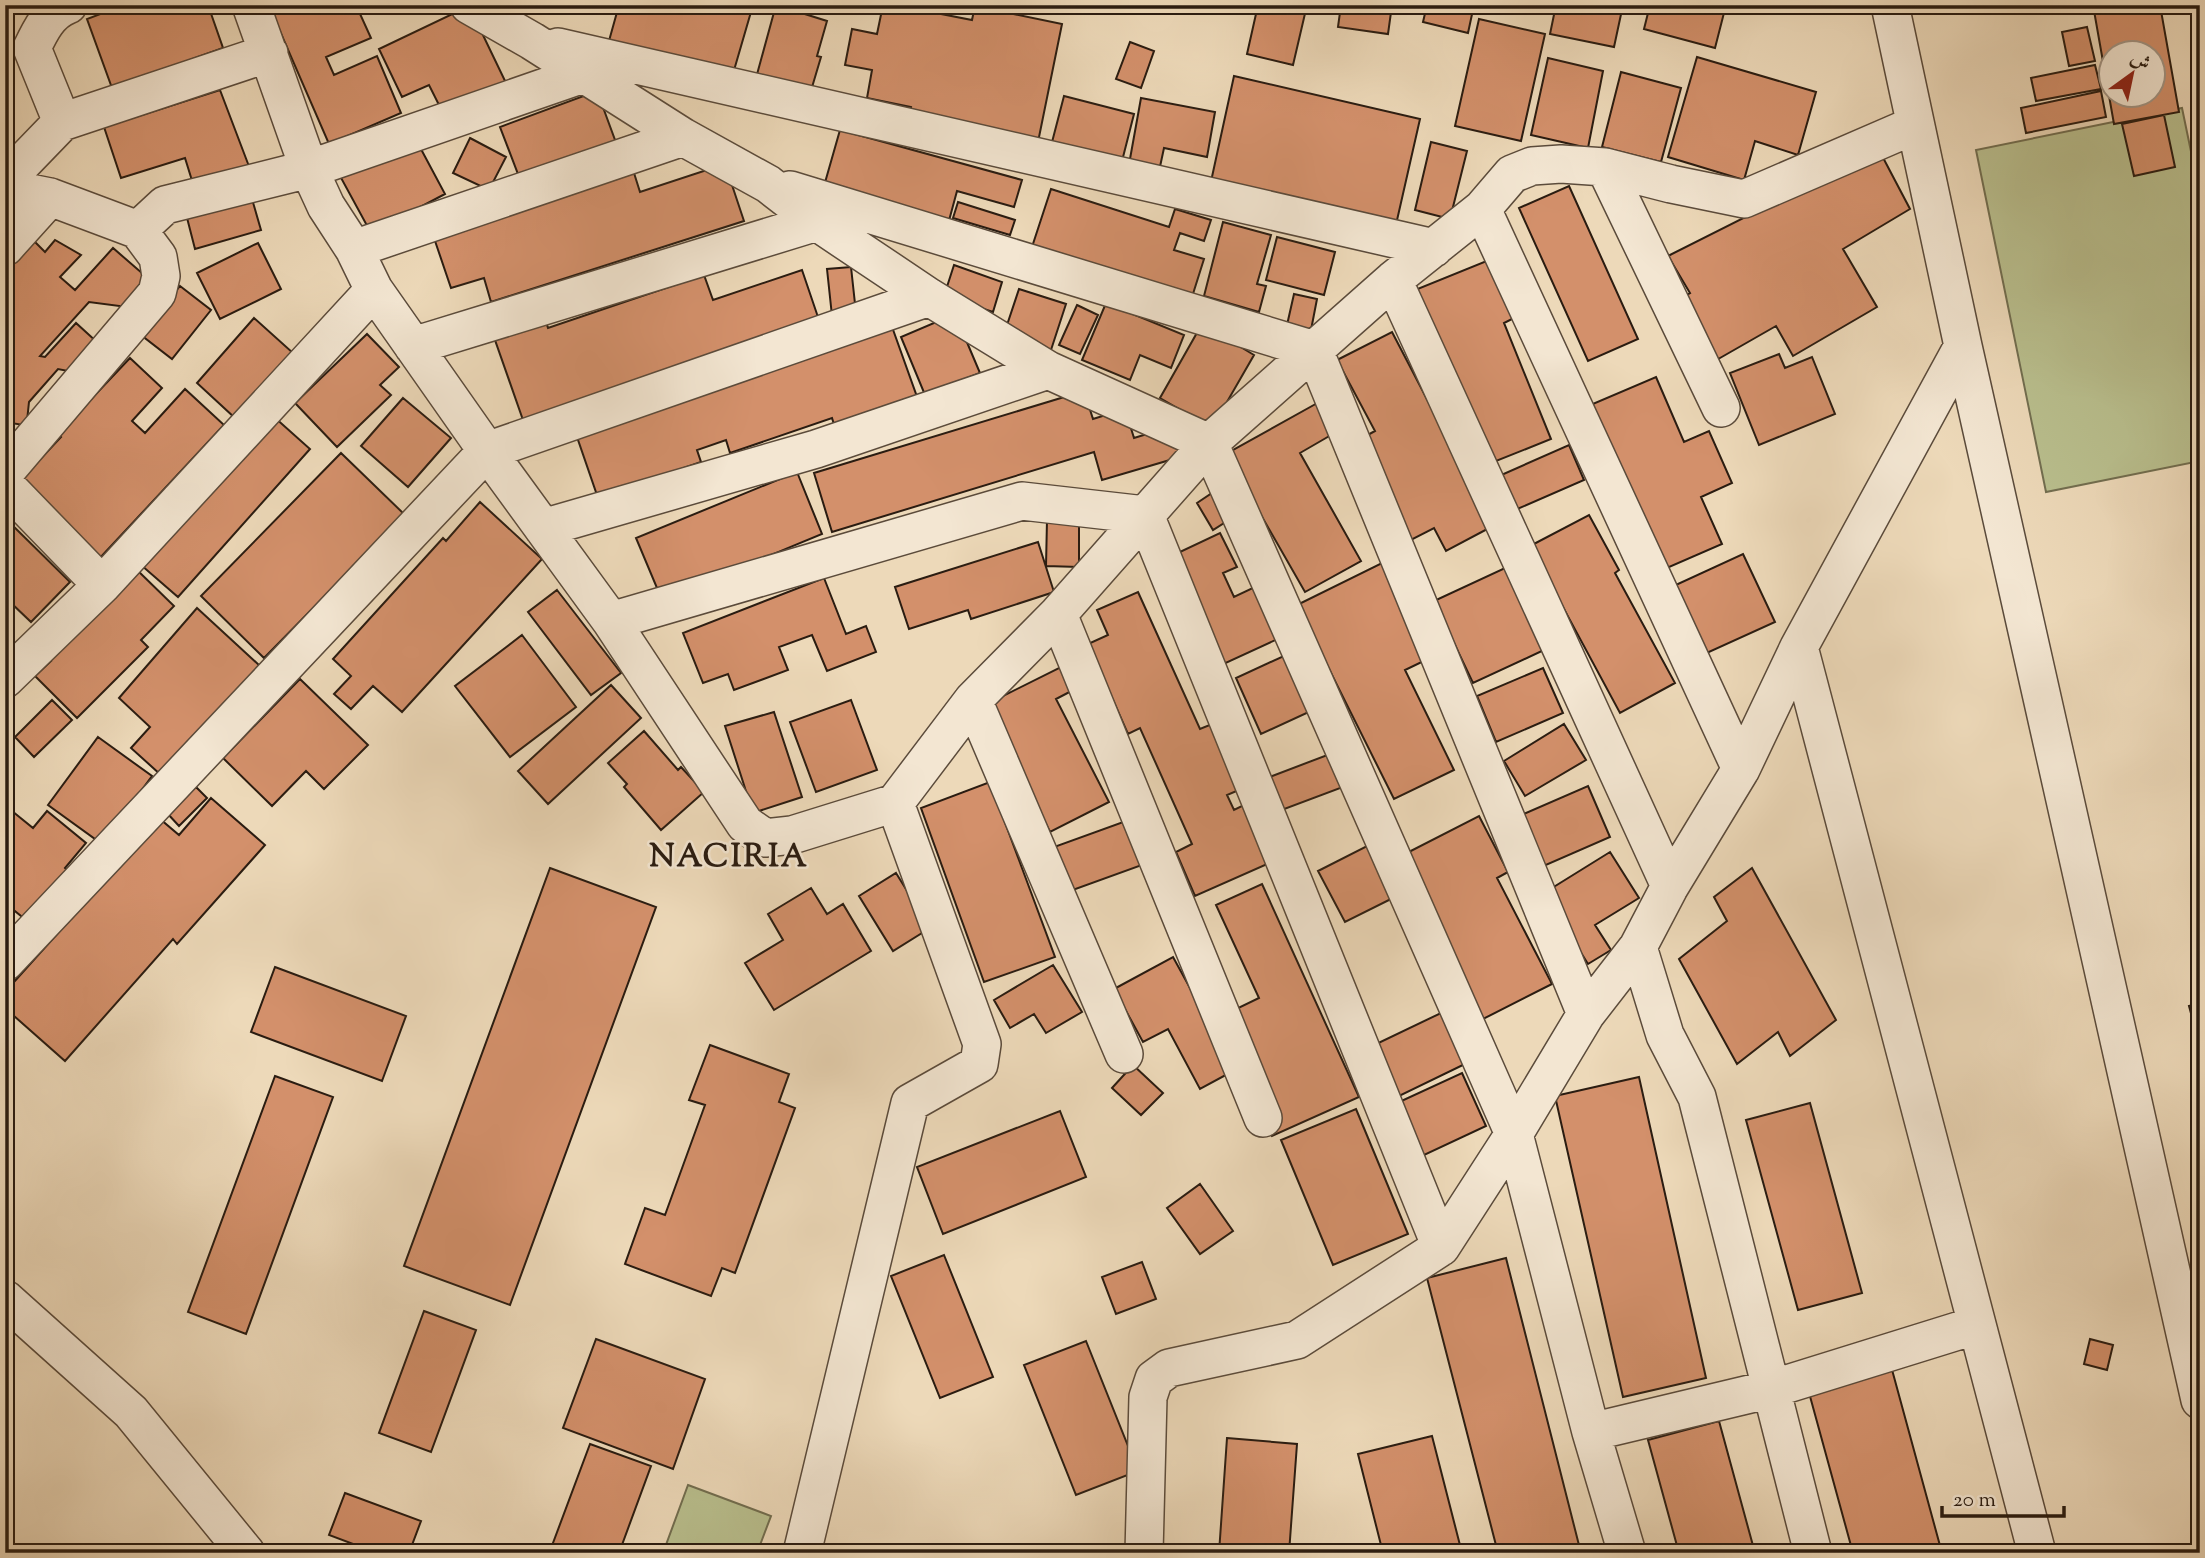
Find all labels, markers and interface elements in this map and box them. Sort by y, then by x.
north arrow [2096,38,2166,108]
text: ش [2125,45,2155,78]
district label: NACIRIA [649,835,809,881]
scale bar [1942,1474,2065,1518]
text: 20 m [1953,1486,1996,1516]

